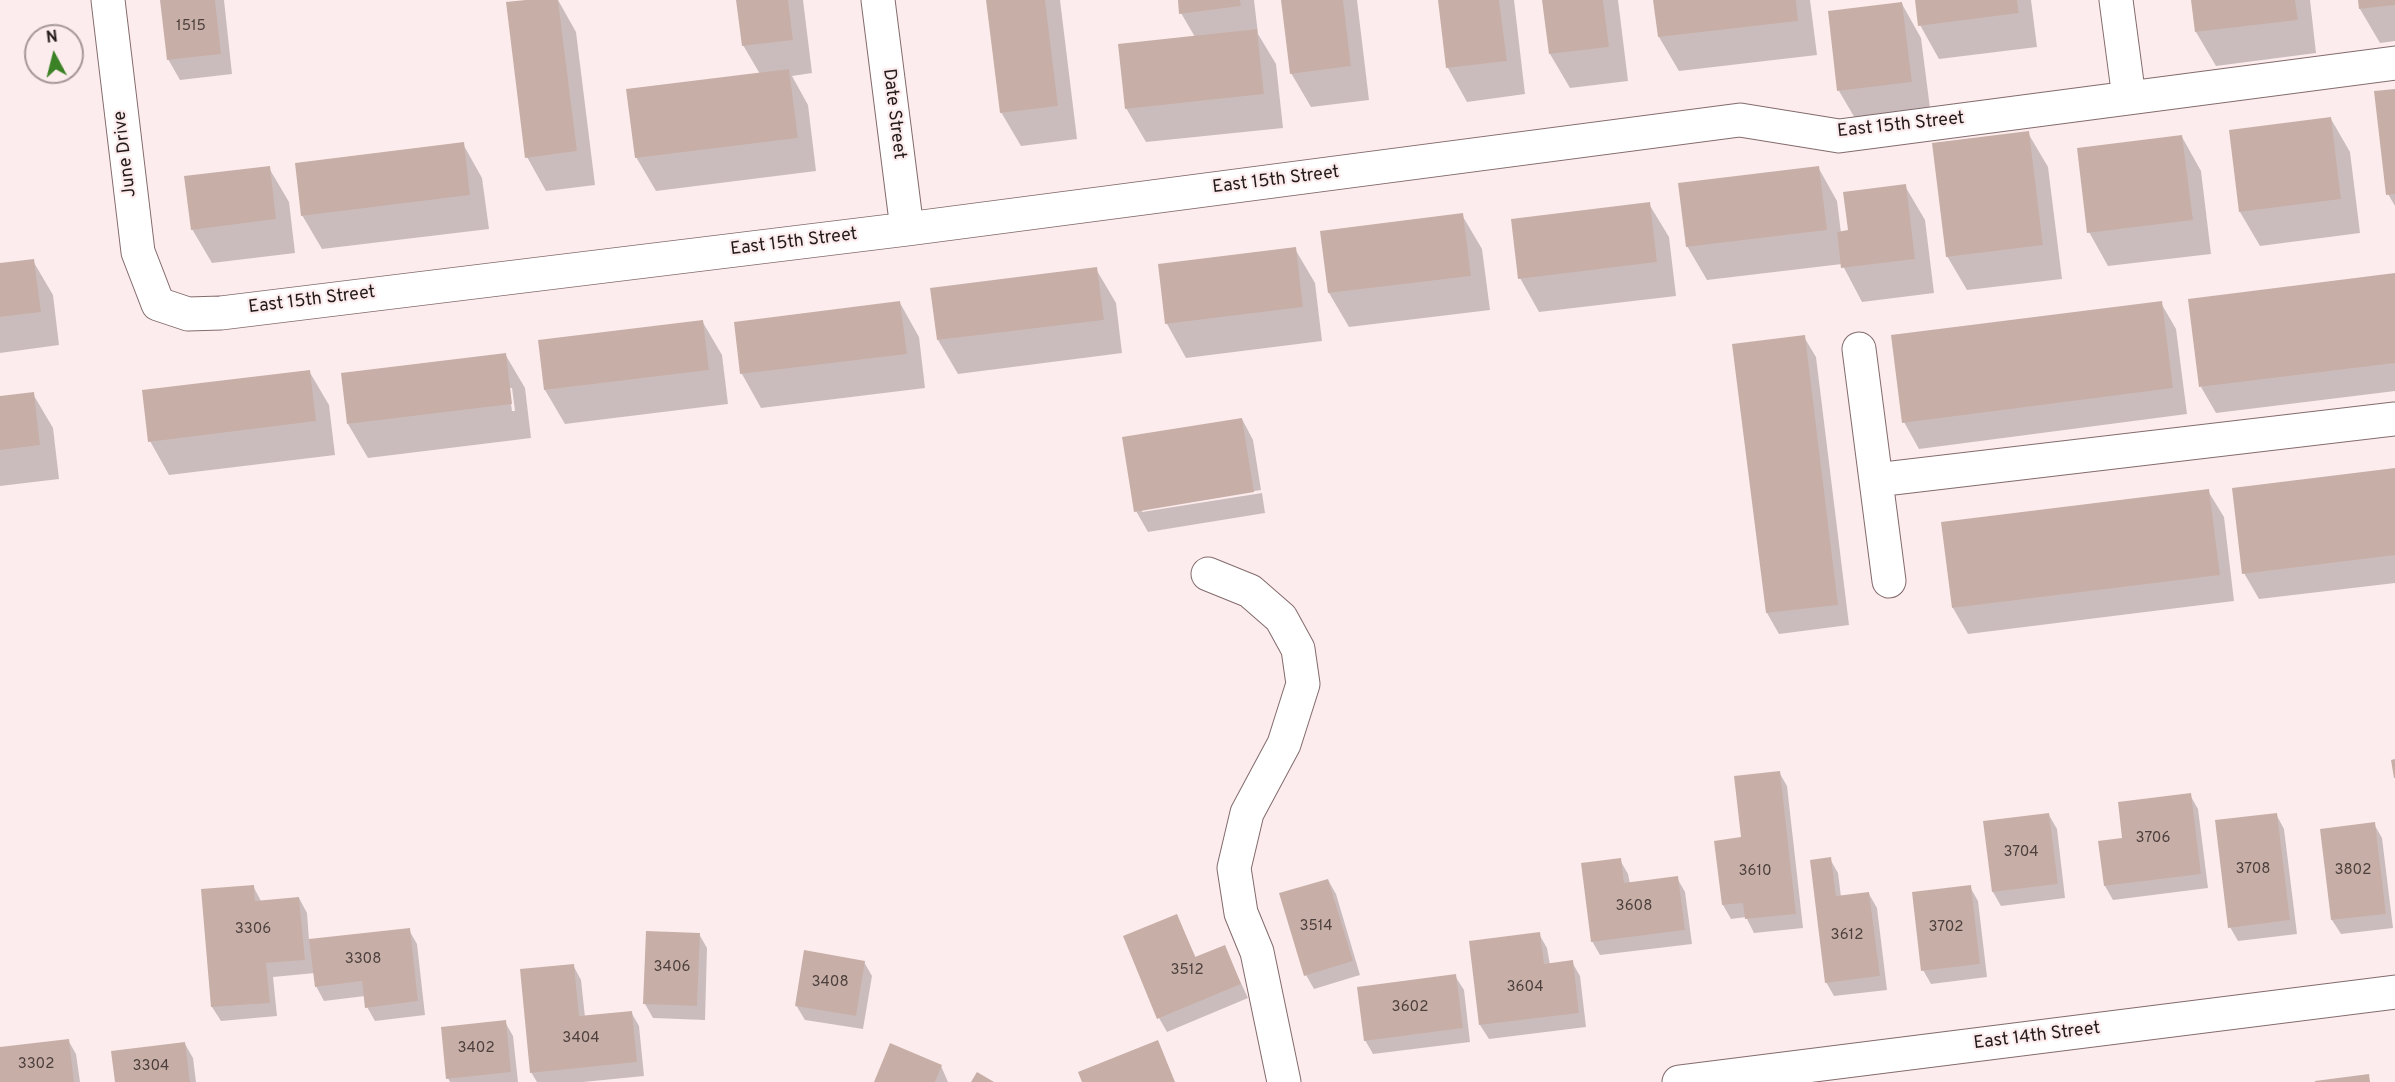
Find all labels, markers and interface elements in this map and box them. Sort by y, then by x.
house number: 1515 [176,18,206,36]
north arrow [24,24,84,84]
text: N [45,27,59,49]
street label: Date Street [877,67,909,161]
street label: June Drive [110,109,142,199]
street label: East 15th Street [1836,109,1966,143]
street label: East 15th Street [1211,162,1341,200]
street label: East 15th Street [729,224,859,262]
street label: East 15th Street [247,282,377,320]
house number: 3706 [2136,830,2170,848]
house number: 3704 [2003,844,2039,862]
house number: 3708 [2235,861,2271,879]
house number: 3802 [2335,862,2371,880]
house number: 3610 [1738,863,1772,881]
house number: 3608 [1616,898,1652,916]
house number: 3514 [1300,918,1332,936]
house number: 3702 [1928,919,1964,937]
house number: 3306 [235,921,271,939]
house number: 3612 [1831,927,1863,945]
house number: 3308 [345,951,381,969]
house number: 3406 [654,959,690,977]
house number: 3512 [1170,962,1204,980]
house number: 3408 [811,974,849,992]
house number: 3604 [1507,979,1543,997]
house number: 3602 [1392,999,1428,1017]
street label: East 14th Street [1972,1019,2102,1055]
house number: 3404 [562,1030,600,1048]
house number: 3402 [457,1040,495,1058]
house number: 3302 [18,1056,54,1074]
house number: 3304 [133,1058,169,1076]

